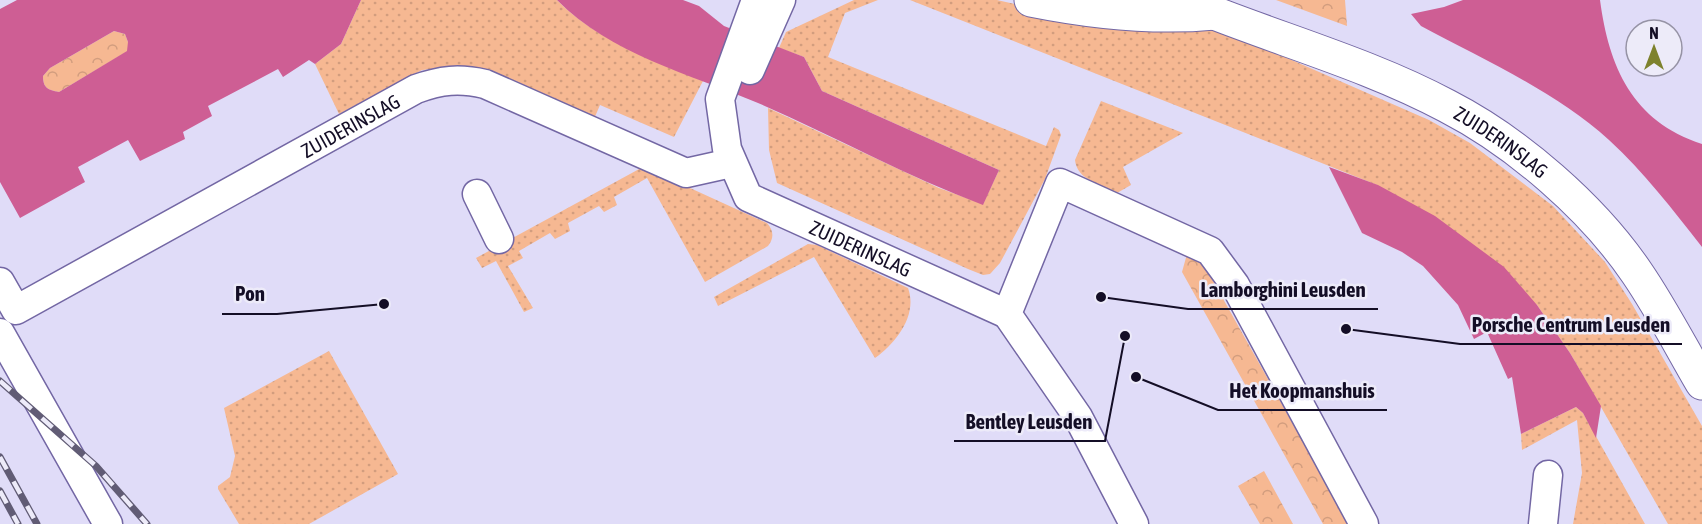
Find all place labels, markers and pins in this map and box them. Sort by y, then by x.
callout: Lamborghini Leusden [1188,270,1378,309]
callout: Pon [222,275,277,314]
callout: Porsche Centrum Leusden [1460,305,1682,344]
callout: Het Koopmanshuis [1218,371,1387,410]
callout: Bentley Leusden [954,402,1105,441]

